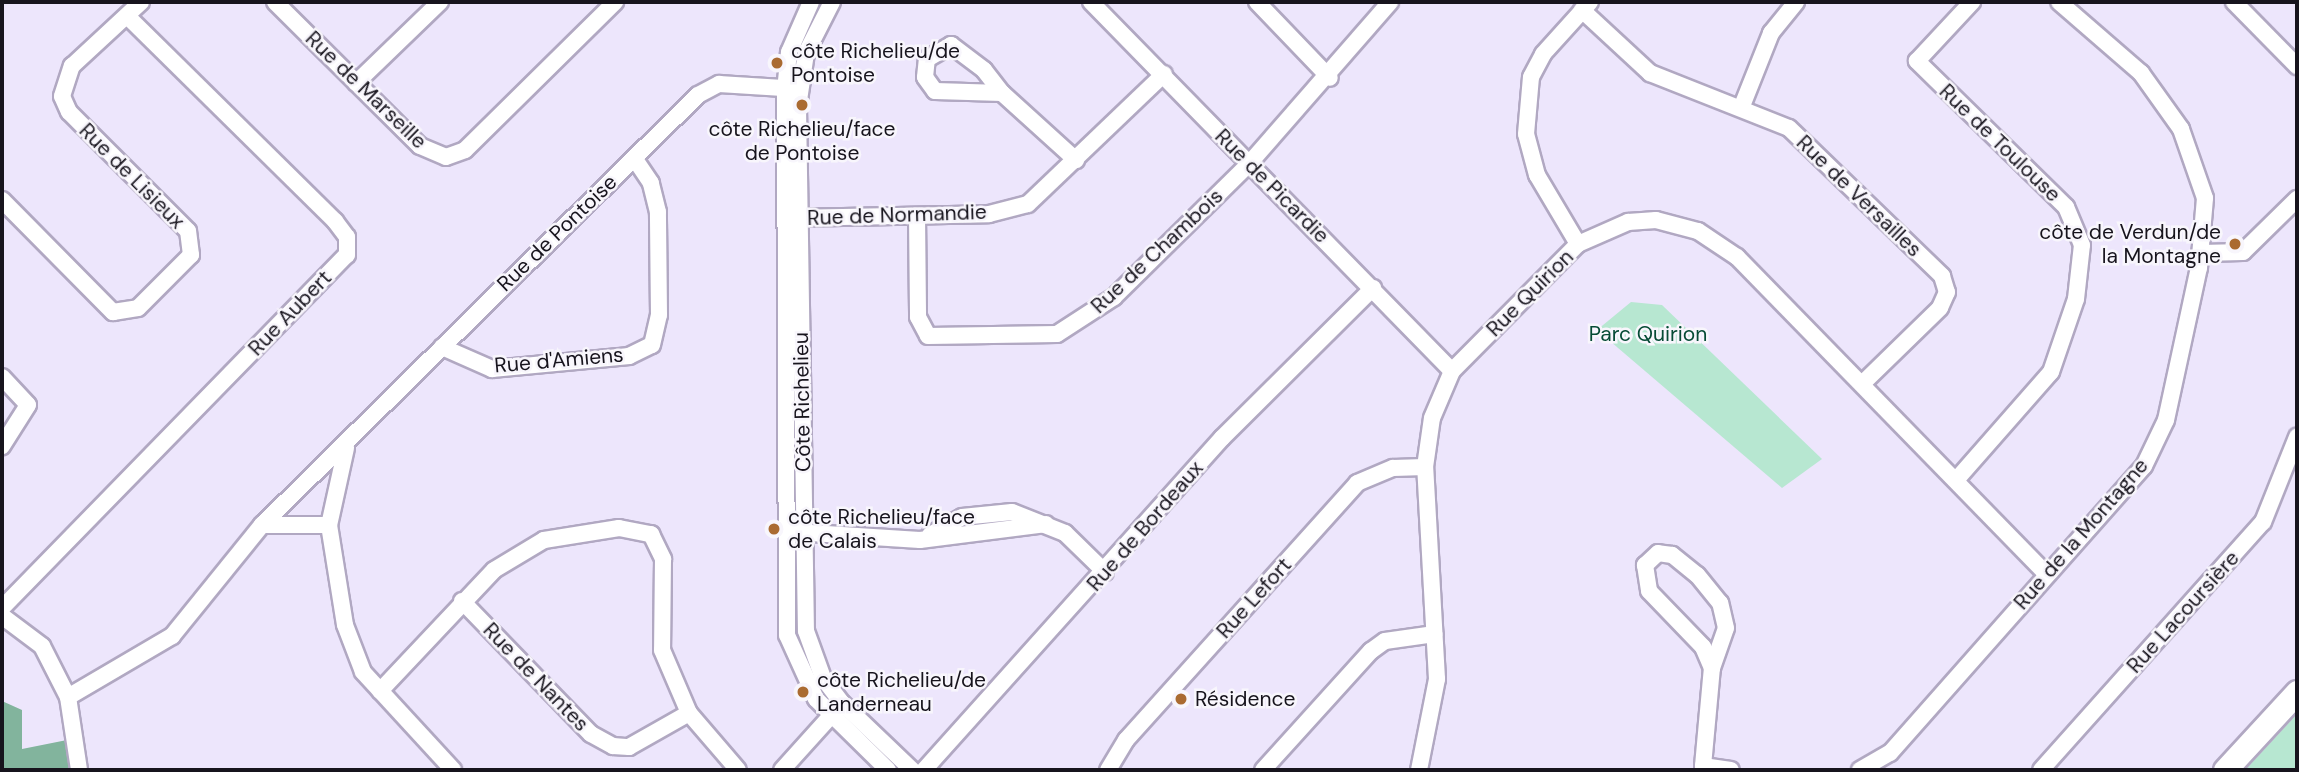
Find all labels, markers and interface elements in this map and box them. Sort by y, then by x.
street label: Rue de Marseille [300,26,432,154]
place label: côte Richelieu/de Pontoise [791,38,960,88]
marker: côte Richelieu/de Pontoise [769,55,785,71]
street label: Rue de Toulouse [1934,79,2066,207]
marker: côte Richelieu/face de Pontoise [794,97,810,113]
place label: côte Richelieu/face de Pontoise [708,116,896,166]
street label: Rue de Lisieux [74,118,190,234]
street label: Rue de Picardie [1210,124,1334,248]
street label: Rue de Versailles [1791,130,1927,262]
street label: Rue de Pontoise [492,170,622,296]
street label: Rue de Chambois [1086,183,1228,319]
street label: Rue de Normandie [807,199,987,231]
place label: côte de Verdun/de la Montagne [2039,219,2221,269]
marker: côte de Verdun/de la Montagne [2227,236,2243,252]
street label: Rue Quirion [1481,244,1579,342]
street label: Rue Aubert [243,265,337,361]
park label: Parc Quirion [1589,321,1707,347]
street label: Côte Richelieu [788,332,816,472]
street label: Rue d'Amiens [493,342,625,378]
street label: Rue de la Montagne [2009,453,2153,615]
street label: Rue de Bordeaux [1082,456,1208,596]
place label: côte Richelieu/face de Calais [788,504,975,554]
marker: côte Richelieu/face de Calais [766,521,782,537]
street label: Rue Lacoursière [2122,546,2244,678]
street label: Rue Lefort [1211,553,1297,643]
street label: Rue de Nantes [478,617,594,737]
place label: côte Richelieu/de Landerneau [817,667,986,717]
marker: côte Richelieu/de Landerneau [795,684,811,700]
place label: Résidence [1195,686,1295,712]
marker: Résidence [1173,691,1189,707]

